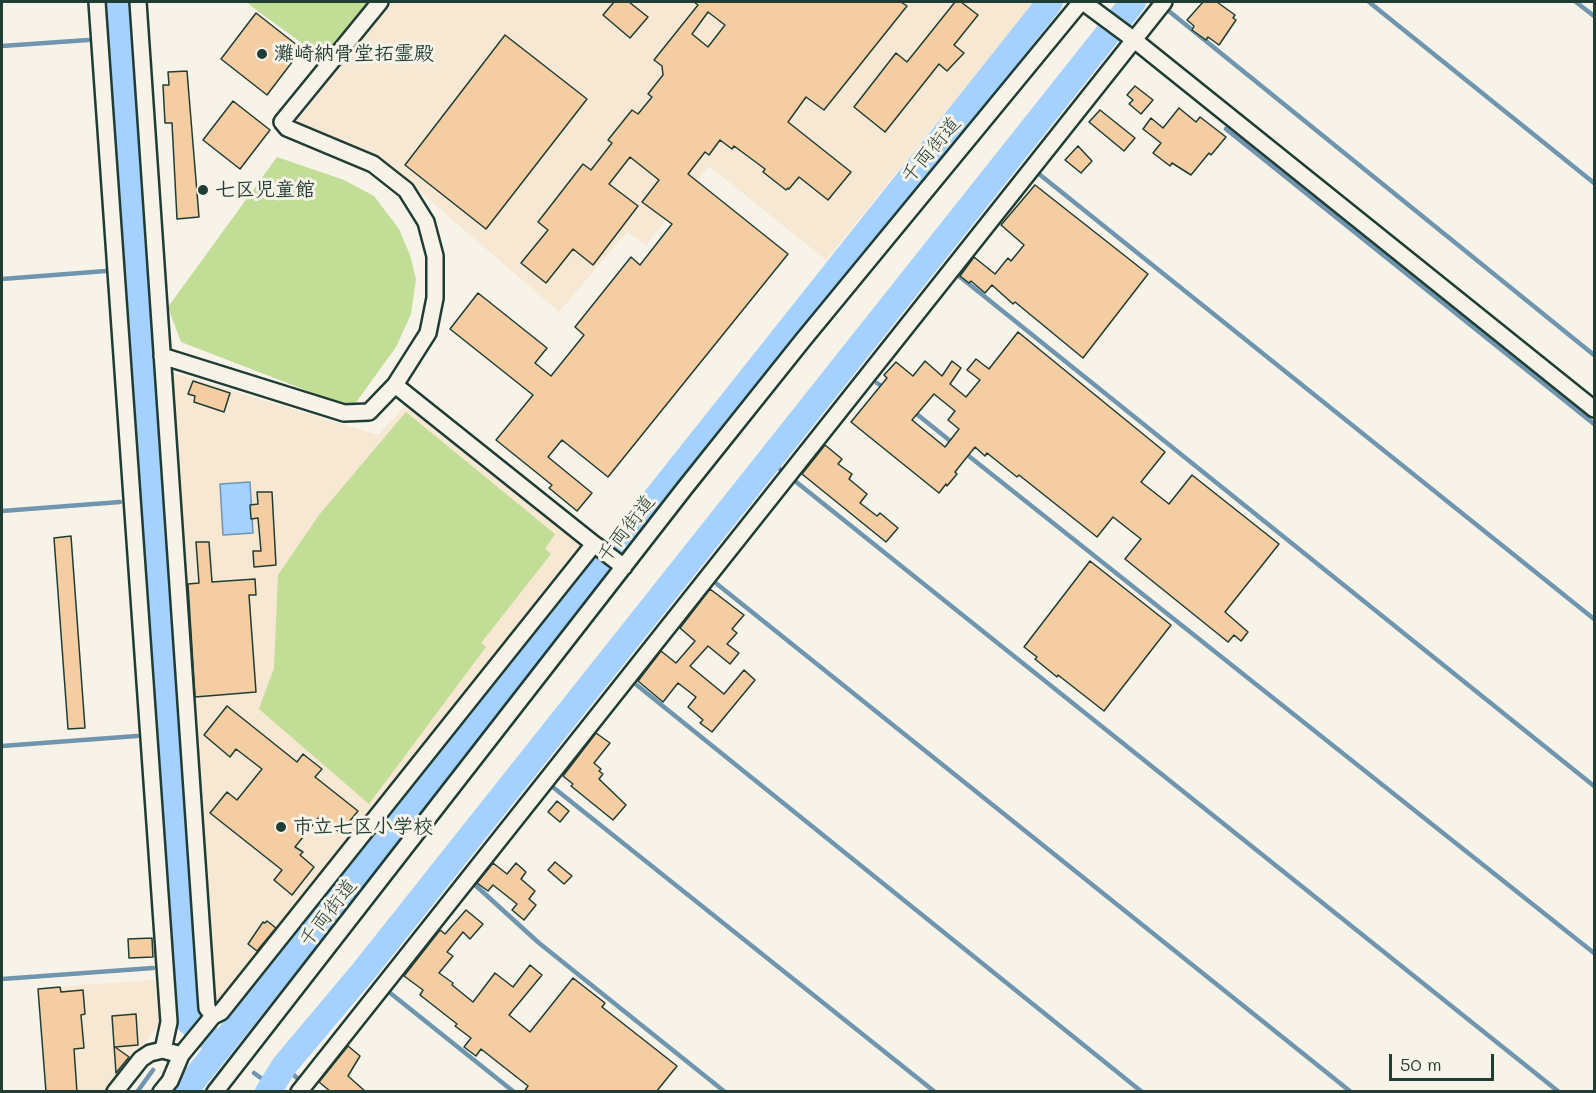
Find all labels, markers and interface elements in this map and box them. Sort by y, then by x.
place label: 灘崎納骨堂拓霊殿 [274,42,434,66]
marker: 灘崎納骨堂拓霊殿 [255,47,269,61]
street label: 千両街道 [896,112,966,188]
place label: 七区児童館 [215,178,315,202]
marker: 七区児童館 [196,183,210,197]
street label: 千両街道 [592,490,660,568]
place label: 市立七区小学校 [293,815,433,839]
marker: 市立七区小学校 [274,820,288,834]
street label: 千両街道 [294,874,362,952]
scale bar [1392,1042,1497,1080]
text: 50 m [1400,1052,1442,1076]

